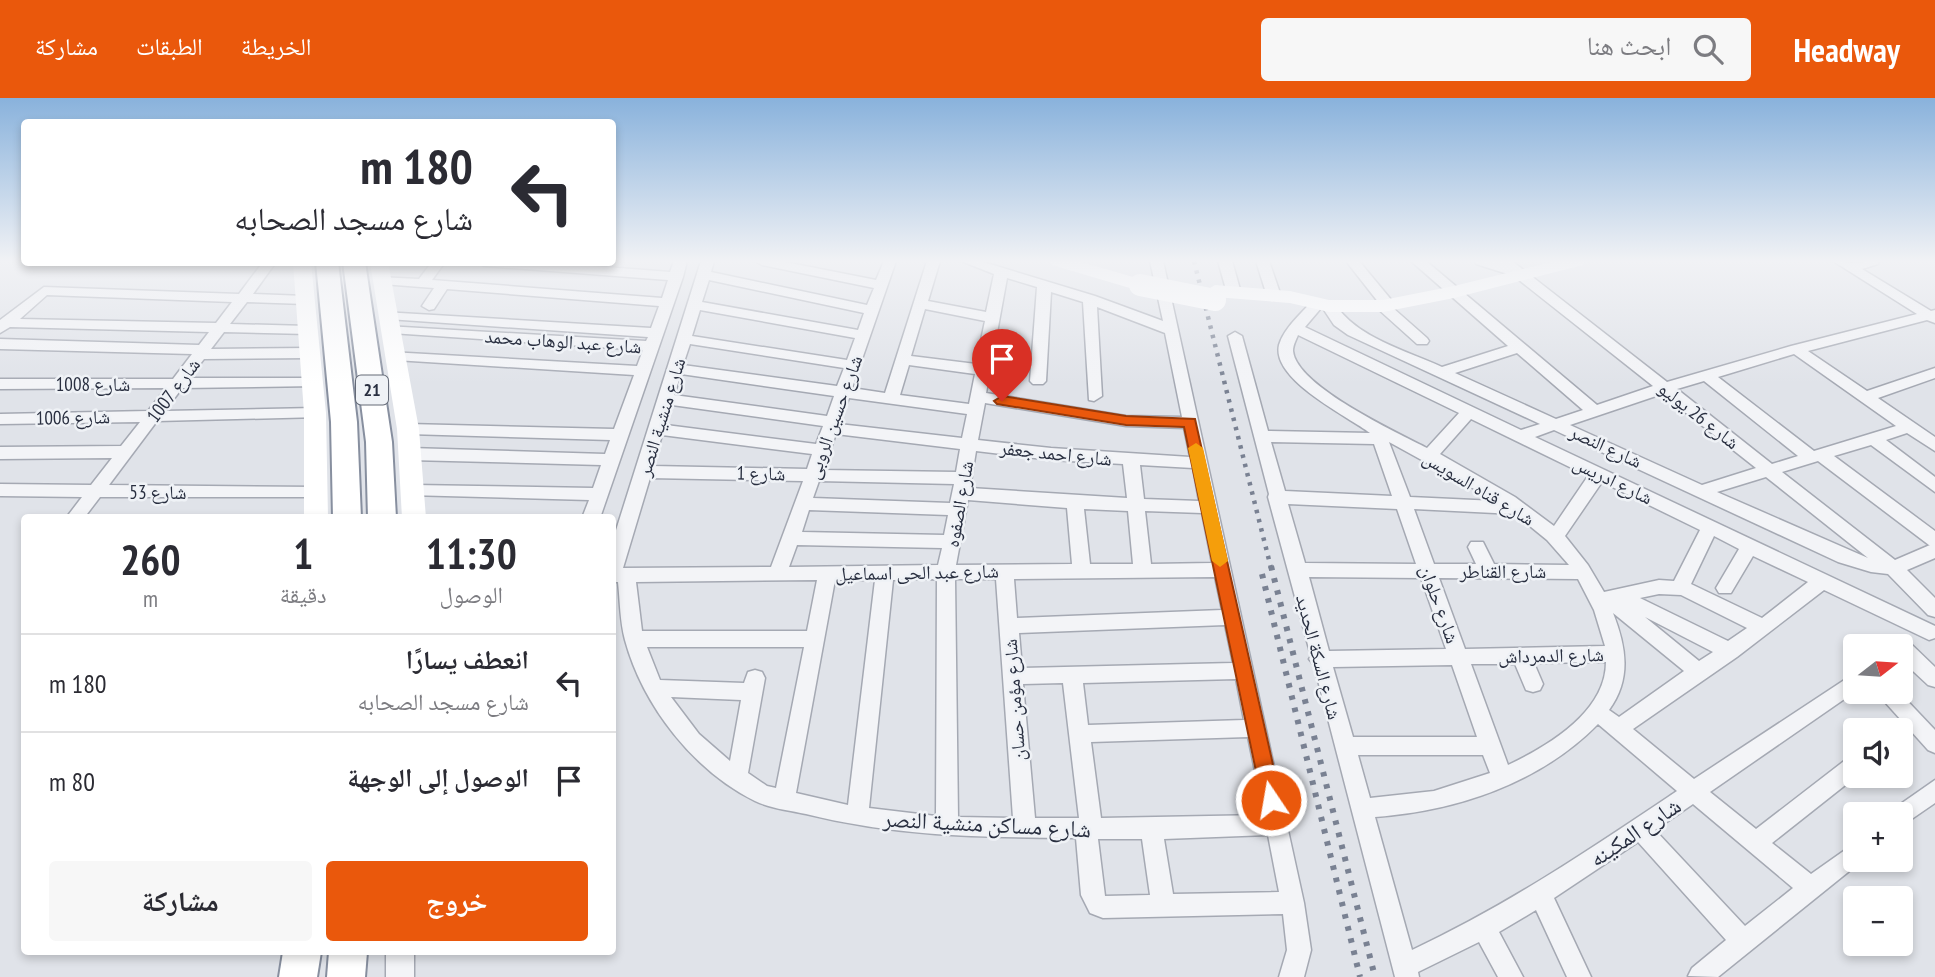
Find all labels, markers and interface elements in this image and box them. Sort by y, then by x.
search box [1261,18,1751,81]
text: Headway [1793,28,1900,71]
text: ابحث هنا [1587,29,1671,62]
icon: search [1689,30,1727,68]
text: مشاركة [35,31,98,62]
text: الطبقات [136,31,203,62]
text: الخريطة [241,31,311,62]
text: 180 m [360,134,473,198]
icon: left [497,147,588,238]
text: شارع مسجد الصحابه [234,197,473,239]
street label: شارع عبد الوهاب محمد [484,324,642,358]
pin [972,329,1032,401]
icon: arrive [983,340,1021,378]
street label: شارع حسين الروبى [800,352,868,482]
street label: شارع 1007 [141,353,205,427]
street label: شارع منشية النصر [631,355,690,480]
street label: شارع 1008 [56,372,130,396]
road number: 21 [356,376,388,404]
street label: شارع 26 يوليو [1654,376,1744,454]
street label: شارع 1006 [36,404,110,430]
street label: شارع النصر [1565,418,1646,473]
street label: شارع احمد جعفر [998,435,1113,471]
street label: شارع قناه السويس [1419,445,1539,531]
street label: شارع ادريس [1569,450,1657,510]
street label: شارع الصفوه [940,459,978,549]
street label: شارع 1 [736,461,786,485]
street label: شارع 53 [129,480,187,504]
text: 1 [293,526,313,581]
text: 11:30 [426,526,517,581]
text: 260 [120,532,181,587]
street label: شارع عبد الحى اسماعيل [835,559,999,585]
street label: شارع القناطر [1459,559,1546,583]
street label: شارع حلوان [1415,562,1465,646]
text: دقيقة [280,580,327,609]
text: الوصول [439,580,503,609]
text: m [143,584,158,613]
street label: شارع السكة الحديد [1291,592,1347,722]
north arrow [1843,634,1913,704]
map controls [1843,634,1913,956]
street label: شارع مؤمن حسان [998,638,1030,762]
street label: شارع الدمرداش [1498,642,1604,668]
text: انعطف يسارًا [406,643,529,676]
icon: left [550,664,588,702]
text: 180 m [49,667,107,700]
text: شارع مسجد الصحابه [357,687,529,716]
button: sound [1843,718,1913,788]
text: الوصول إلى الوجهة [347,761,529,794]
icon: arrive [550,762,588,800]
position arrow [1234,763,1308,837]
text: 80 m [49,765,95,798]
street label: شارع المكينه [1583,790,1687,874]
button: + [1843,802,1913,872]
street label: شارع مساكن منشية النصر [881,804,1092,844]
button: مشاركة [49,861,312,941]
button: خروج [326,861,588,941]
button: − [1843,886,1913,956]

